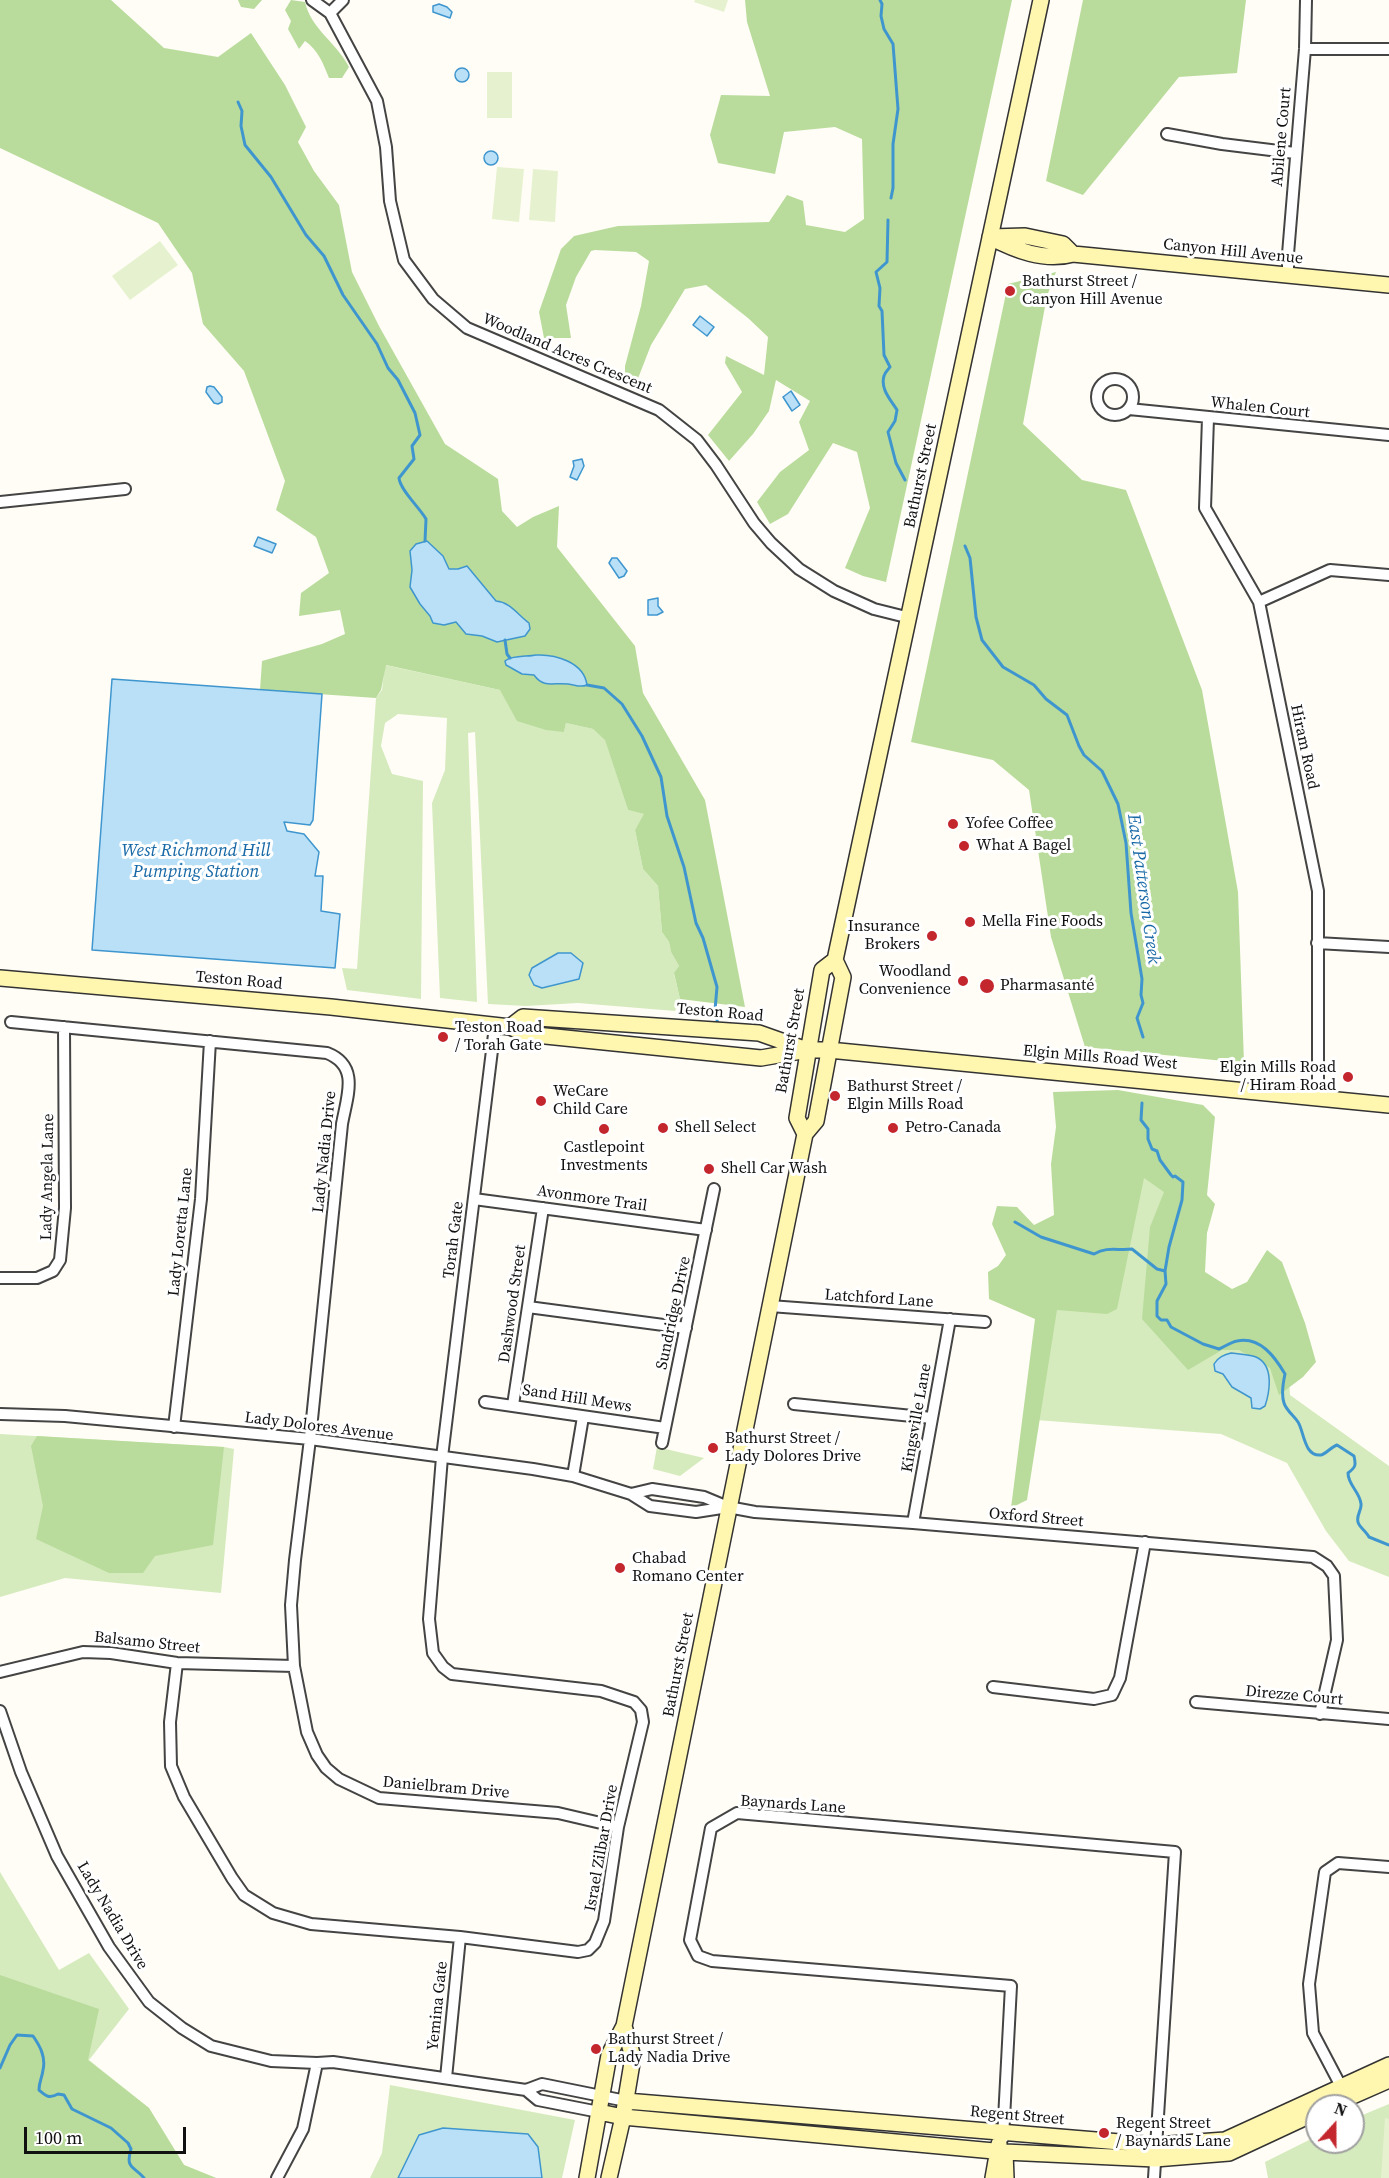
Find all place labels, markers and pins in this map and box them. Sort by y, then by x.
place label: Bathurst Street / Canyon Hill Avenue [1022,272,1163,310]
marker: Bathurst Street / Canyon Hill Avenue [1003,284,1017,298]
place label: Yofee Coffee [965,814,1053,834]
marker: Yofee Coffee [946,817,960,831]
place label: What A Bagel [976,836,1071,856]
marker: What A Bagel [957,839,971,853]
place label: Mella Fine Foods [982,912,1103,932]
marker: Mella Fine Foods [963,915,977,929]
place label: Insurance Brokers [848,917,920,955]
marker: Insurance Brokers [925,929,939,943]
place label: Woodland Convenience [859,962,951,1000]
marker: Woodland Convenience [956,974,970,988]
place label: Pharmasanté [1000,976,1094,996]
marker: Pharmasanté [978,977,996,995]
place label: Teston Road / Torah Gate [455,1018,542,1056]
marker: Teston Road / Torah Gate [436,1030,450,1044]
place label: Elgin Mills Road / Hiram Road [1220,1058,1336,1096]
marker: Elgin Mills Road / Hiram Road [1341,1070,1355,1084]
place label: Bathurst Street / Elgin Mills Road [847,1077,963,1115]
place label: WeCare Child Care [553,1082,628,1120]
marker: Bathurst Street / Elgin Mills Road [828,1089,842,1103]
marker: WeCare Child Care [534,1094,548,1108]
place label: Shell Select [675,1118,756,1138]
place label: Petro-Canada [905,1118,1001,1138]
marker: Shell Select [656,1121,670,1135]
marker: Petro-Canada [886,1121,900,1135]
marker: Castlepoint Investments [597,1122,611,1136]
place label: Castlepoint Investments [560,1138,648,1176]
place label: Shell Car Wash [721,1159,827,1179]
marker: Shell Car Wash [702,1162,716,1176]
place label: Bathurst Street / Lady Dolores Drive [725,1429,861,1467]
marker: Bathurst Street / Lady Dolores Drive [706,1441,720,1455]
place label: Chabad Romano Center [632,1549,744,1587]
marker: Chabad Romano Center [613,1561,627,1575]
place label: Bathurst Street / Lady Nadia Drive [608,2030,731,2068]
marker: Bathurst Street / Lady Nadia Drive [589,2042,603,2056]
place label: Regent Street / Baynards Lane [1116,2114,1231,2152]
marker: Regent Street / Baynards Lane [1097,2126,1111,2140]

